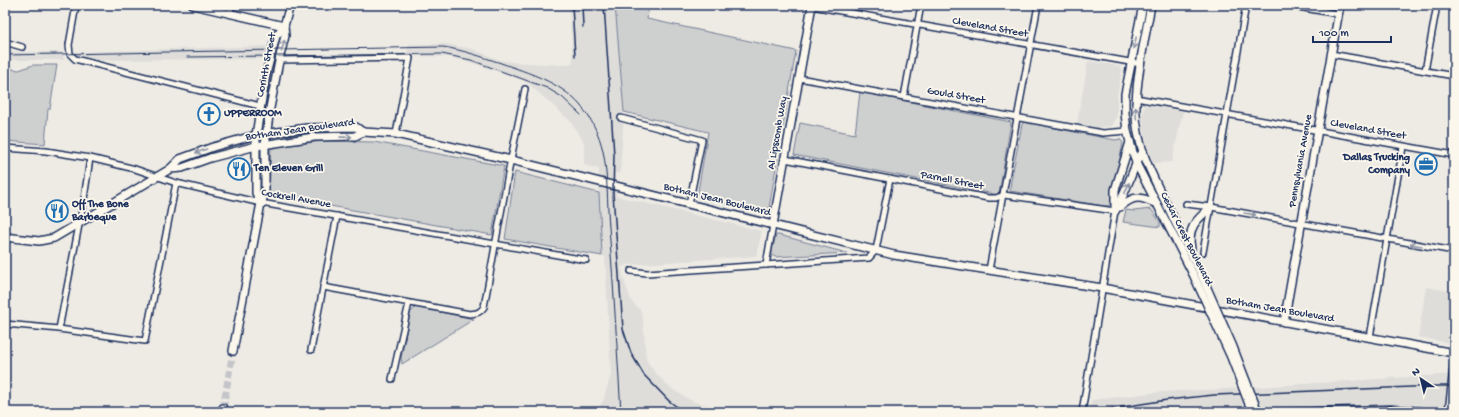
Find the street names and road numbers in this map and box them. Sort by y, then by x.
street label: Cleveland Street [951,15,1030,41]
street label: Corinth Street [255,30,279,98]
street label: Gould Street [926,85,987,107]
street label: Al Lipscomb Way [766,95,790,170]
street label: Pennsylvania Avenue [1287,113,1315,210]
street label: Botham Jean Boulevard [244,116,357,144]
street label: Cleveland Street [1329,117,1408,143]
street label: Parnell Street [919,169,986,193]
street label: Botham Jean Boulevard [661,181,773,219]
street label: Cockrell Avenue [260,187,332,211]
street label: Cedar Crest Boulevard [1157,190,1215,289]
street label: Botham Jean Boulevard [1224,294,1337,326]

